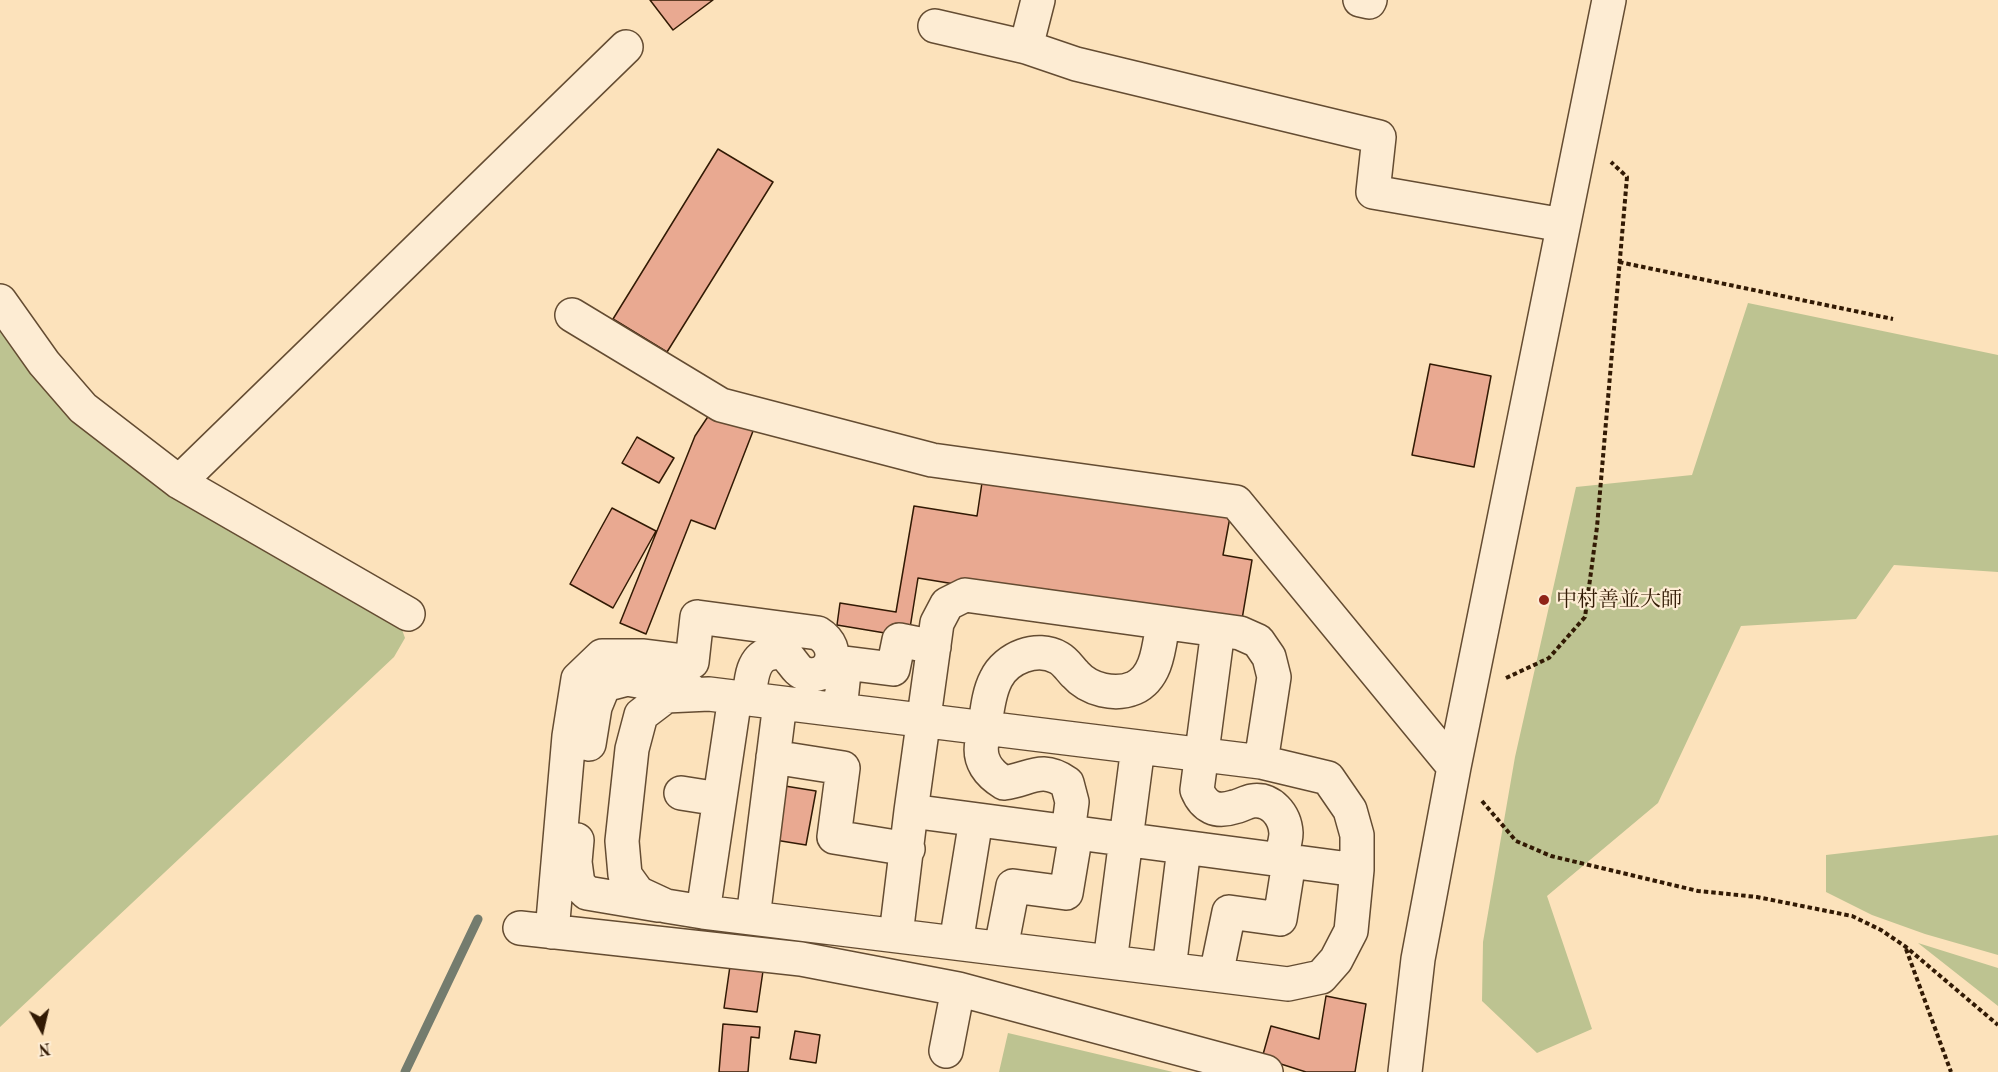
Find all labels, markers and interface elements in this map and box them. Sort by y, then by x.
place label: 中村善並大師 [1556,587,1682,613]
marker: 中村善並大師 [1537,593,1551,607]
north arrow [12,1000,72,1060]
text: N [37,1039,52,1057]

